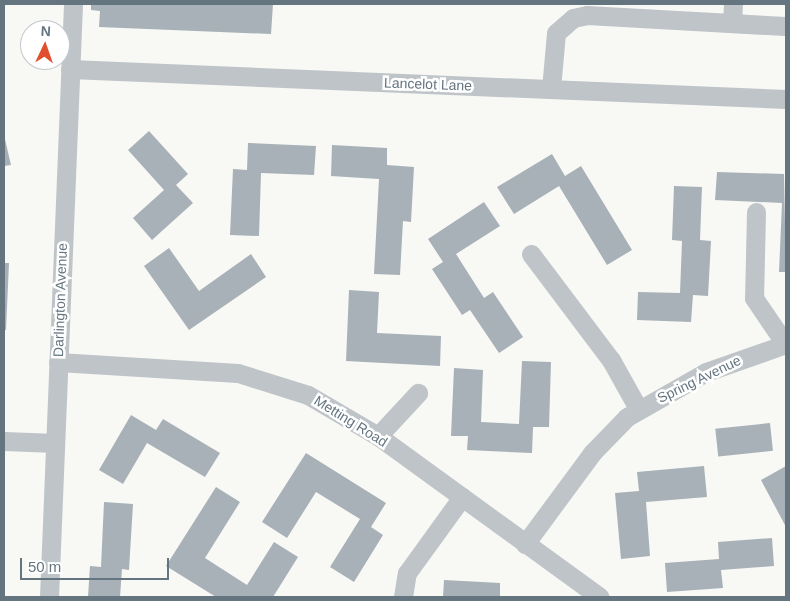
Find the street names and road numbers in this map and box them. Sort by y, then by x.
street label: Lancelot Lane [384,74,472,94]
street label: Darlington Avenue [50,242,70,358]
street label: Spring Avenue [654,351,744,407]
street label: Metting Road [311,392,391,450]

